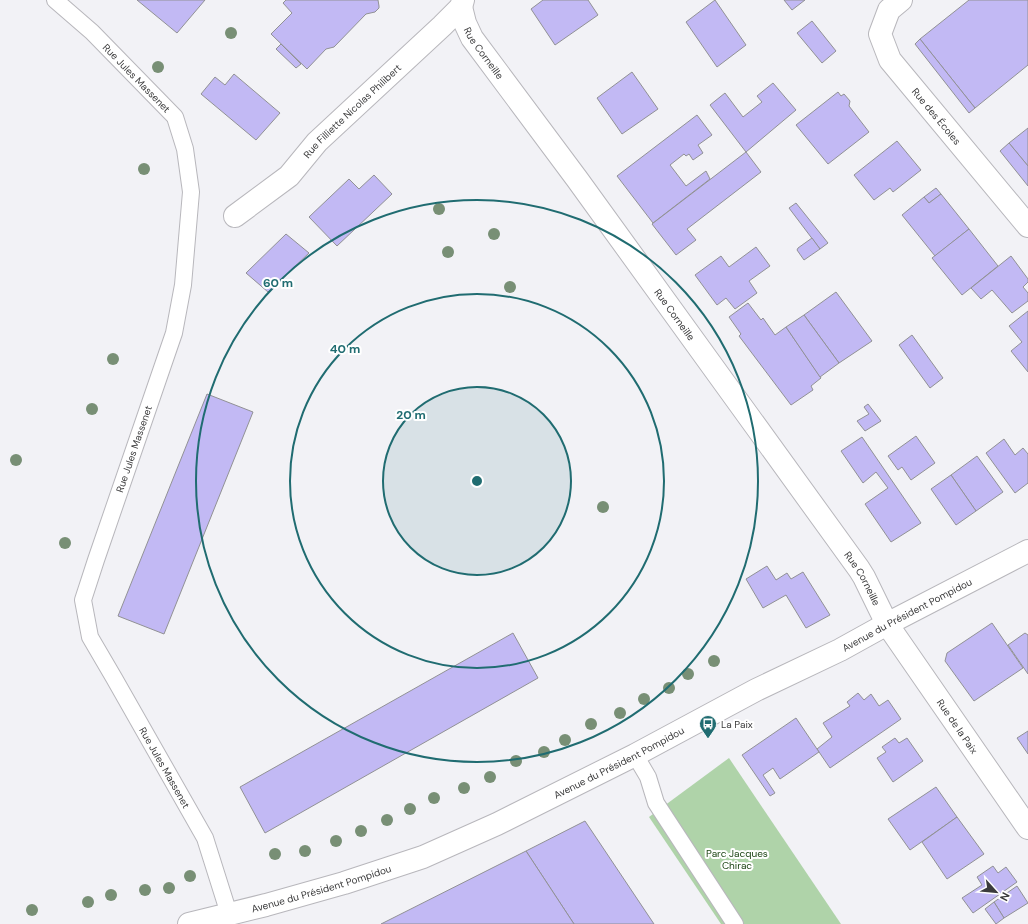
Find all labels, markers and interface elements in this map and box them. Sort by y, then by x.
street label: Rue Corneille [461,25,507,82]
street label: Rue Jules Massenet [100,41,173,115]
street label: Rue Filliette Nicolas Philibert [300,61,404,161]
street label: Rue des Écoles [909,85,964,147]
text: 60 m [263,275,293,291]
street label: Rue Corneille [652,286,698,343]
text: 40 m [330,341,360,357]
street label: Rue Jules Massenet [113,404,155,494]
text: 20 m [396,407,426,423]
centre of rings [470,474,484,488]
street label: Rue Corneille [842,549,884,608]
street label: Avenue du Président Pompidou [840,575,974,654]
street label: Rue de la Paix [934,696,981,756]
bus stop icon: La Paix [698,714,718,739]
place label: La Paix [721,718,753,731]
street label: Avenue du Président Pompidou [551,723,687,801]
street label: Rue Jules Massenet [137,725,193,810]
park label: Parc Jacques Chirac [706,847,768,872]
street label: Avenue du Président Pompidou [250,861,393,915]
north arrow [976,872,1016,912]
text: N [997,890,1013,903]

